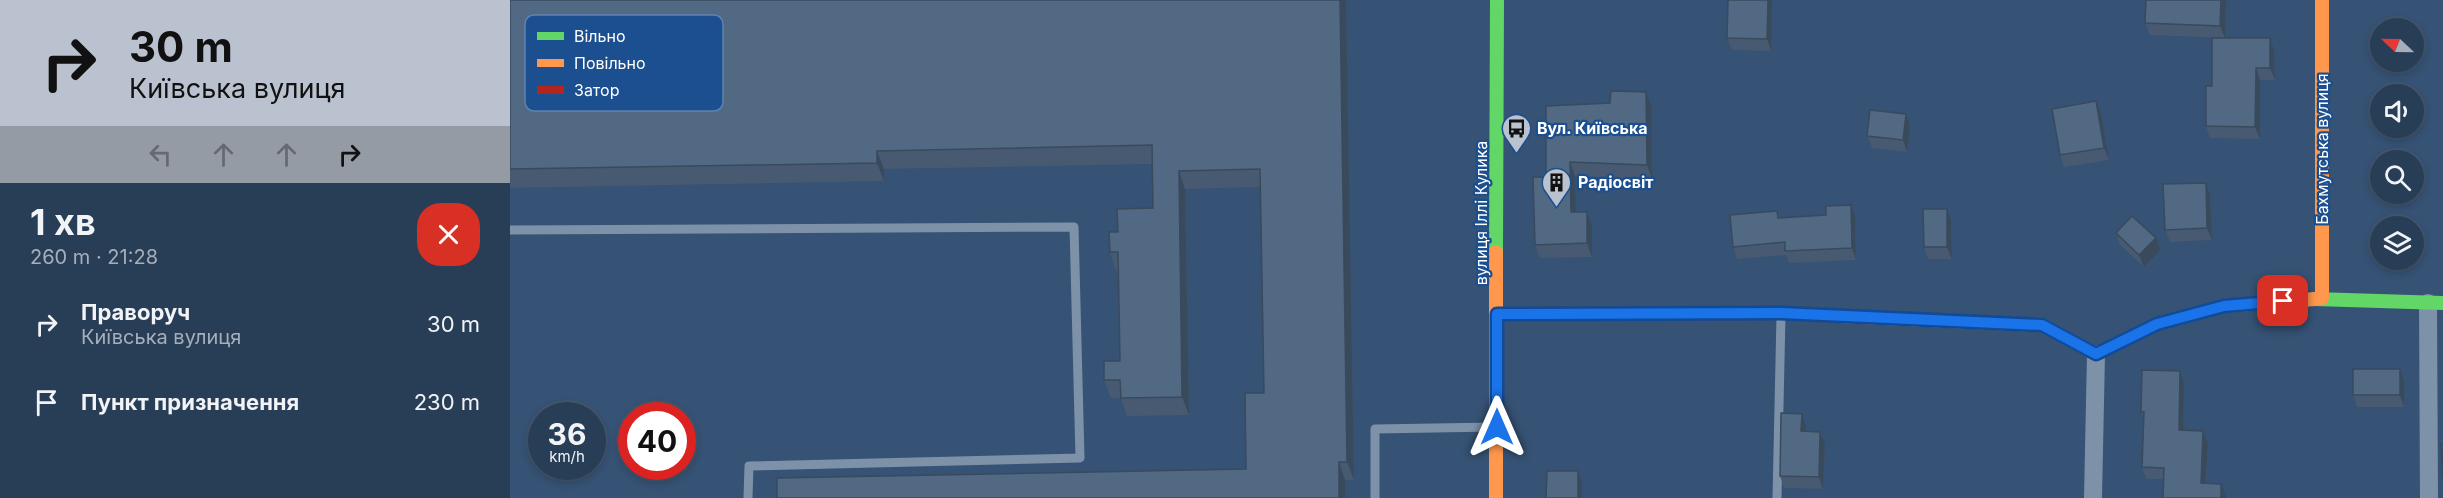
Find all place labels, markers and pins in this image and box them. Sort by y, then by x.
bus stop icon: Вул. Київська [1500,112,1532,154]
place label: Вул. Київська [1537,118,1648,138]
building icon: Радіосвіт [1541,166,1573,208]
place label: Радіосвіт [1578,172,1653,192]
pin [2257,275,2308,326]

